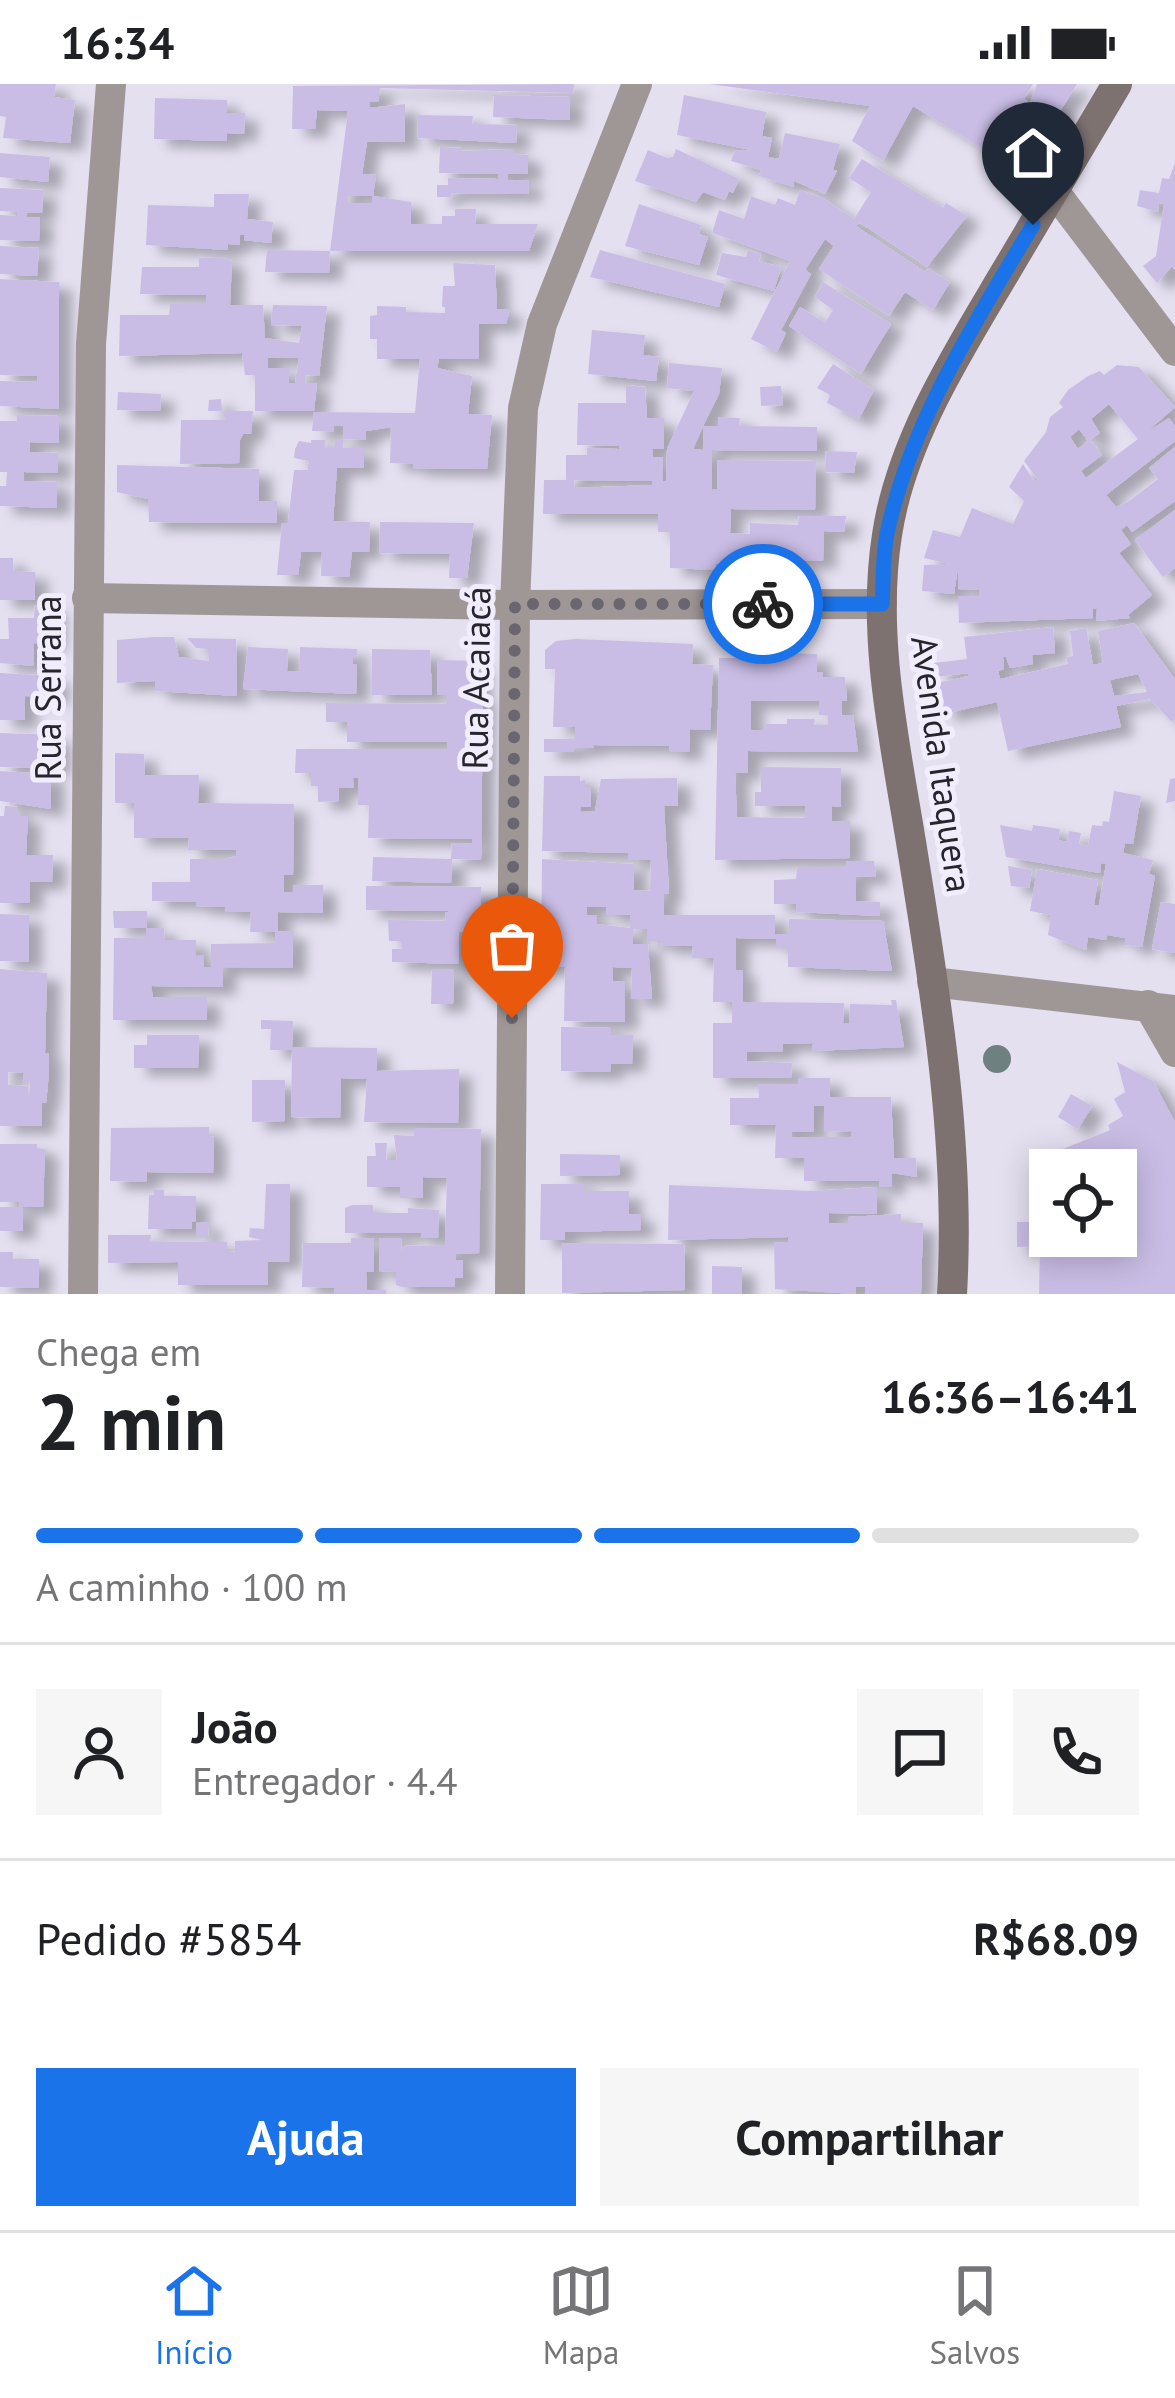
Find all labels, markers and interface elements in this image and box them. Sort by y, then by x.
text: 16:34 [60,13,174,71]
pin [982,102,1084,225]
icon: home [1000,120,1066,186]
courier [703,544,823,664]
icon: bike [730,571,796,637]
street label: Rua Acaiacá [450,586,501,770]
street label: Rua Serrana [24,595,71,781]
street label: Avenida Itaquera [901,632,984,895]
pin [461,895,563,1018]
icon: bag [479,913,545,979]
map controls [1029,1149,1137,1257]
button: locate [1029,1149,1137,1257]
text: Chega em [36,1326,201,1377]
text: 16:36–16:41 [881,1367,1139,1425]
text: 2 min [36,1371,226,1472]
text: A caminho · 100 m [36,1561,347,1612]
button: person [36,1689,162,1815]
button: chat [857,1689,983,1815]
button: phone [1013,1689,1139,1815]
text: João [192,1697,278,1755]
text: Entregador · 4.4 [192,1755,458,1806]
text: Pedido #5854 [36,1909,302,1967]
text: R$68.09 [973,1909,1139,1967]
button: Ajuda [36,2068,576,2206]
button: Compartilhar [600,2068,1139,2206]
tab: Início [155,2258,233,2373]
tab: Mapa [543,2258,619,2373]
tab: Salvos [929,2258,1020,2373]

